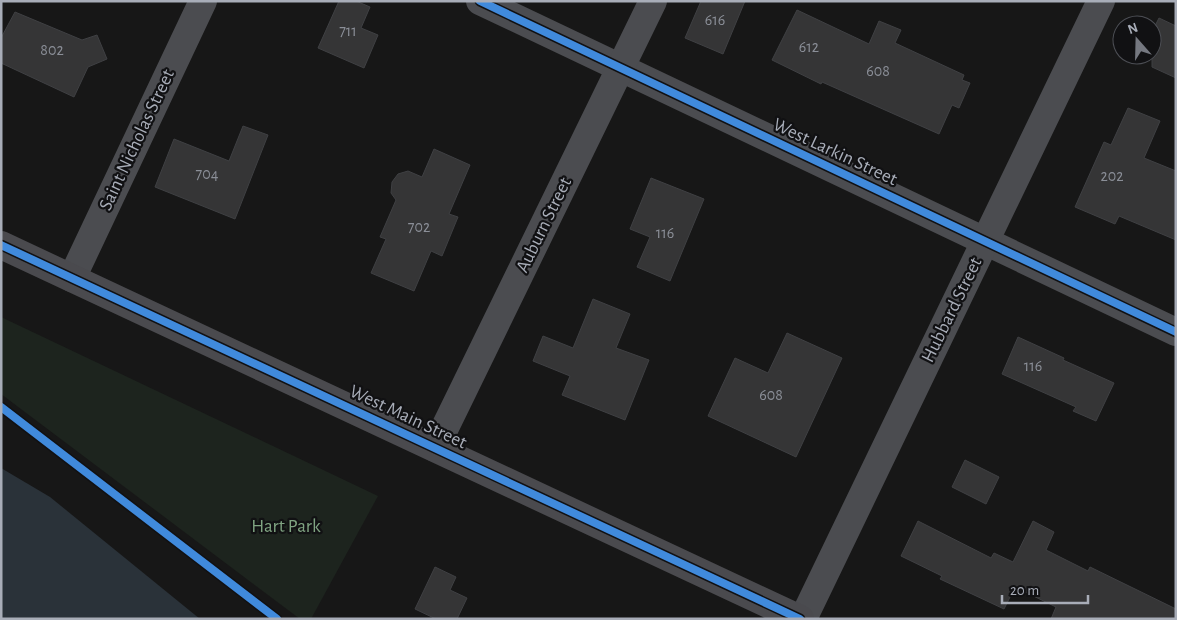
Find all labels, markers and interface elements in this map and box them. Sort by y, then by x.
house number: 616 [705,12,725,28]
north arrow [1112,15,1162,65]
text: N [1126,20,1140,37]
house number: 711 [339,23,357,39]
house number: 612 [799,39,819,55]
house number: 802 [40,42,64,58]
house number: 608 [866,63,890,79]
street label: Saint Nicholas Street [96,66,178,214]
street label: West Larkin Street [770,115,900,189]
house number: 704 [196,166,219,182]
house number: 202 [1100,168,1124,184]
street label: Auburn Street [513,174,575,276]
house number: 702 [408,219,430,235]
house number: 116 [656,225,674,241]
street label: Hubbard Street [918,254,986,366]
house number: 116 [1024,358,1042,374]
street label: West Main Street [346,382,470,452]
house number: 608 [759,387,783,403]
park label: Hart Park [251,517,321,536]
scale bar [1002,572,1088,604]
text: 20 m [1010,583,1039,598]

